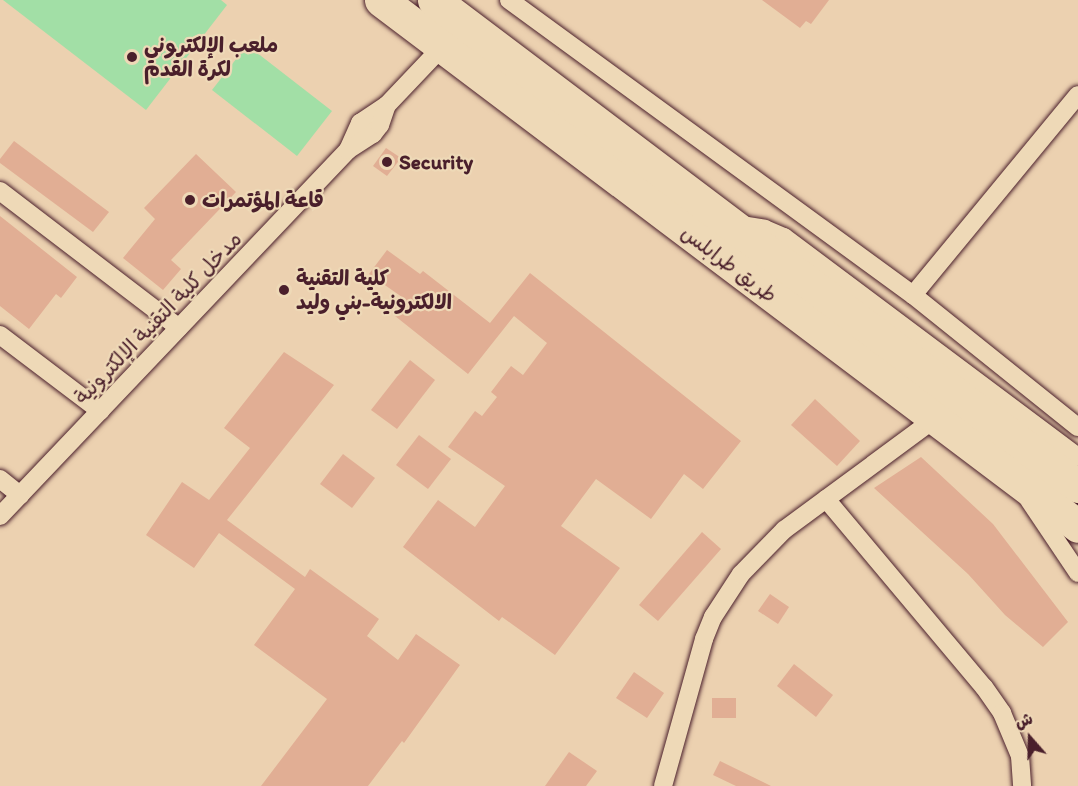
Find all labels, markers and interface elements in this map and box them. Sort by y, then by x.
place label: ملعب الإلكتروني لكرة القدم [144,32,278,82]
marker: ملعب الإلكتروني لكرة القدم [125,50,139,64]
place label: Security [399,149,473,175]
marker: Security [380,155,394,169]
place label: قاعة المؤتمرات [202,187,324,213]
marker: قاعة المؤتمرات [183,193,197,207]
street label: طريق طرابلس [676,220,782,308]
street label: مدخل كلية التقنية الإلكترونية [69,226,247,410]
place label: كلية التقنية الالكترونية-بني وليد [296,265,452,315]
marker: كلية التقنية الالكترونية-بني وليد [277,283,291,297]
north arrow [1000,708,1060,768]
text: ش [1012,709,1035,733]

